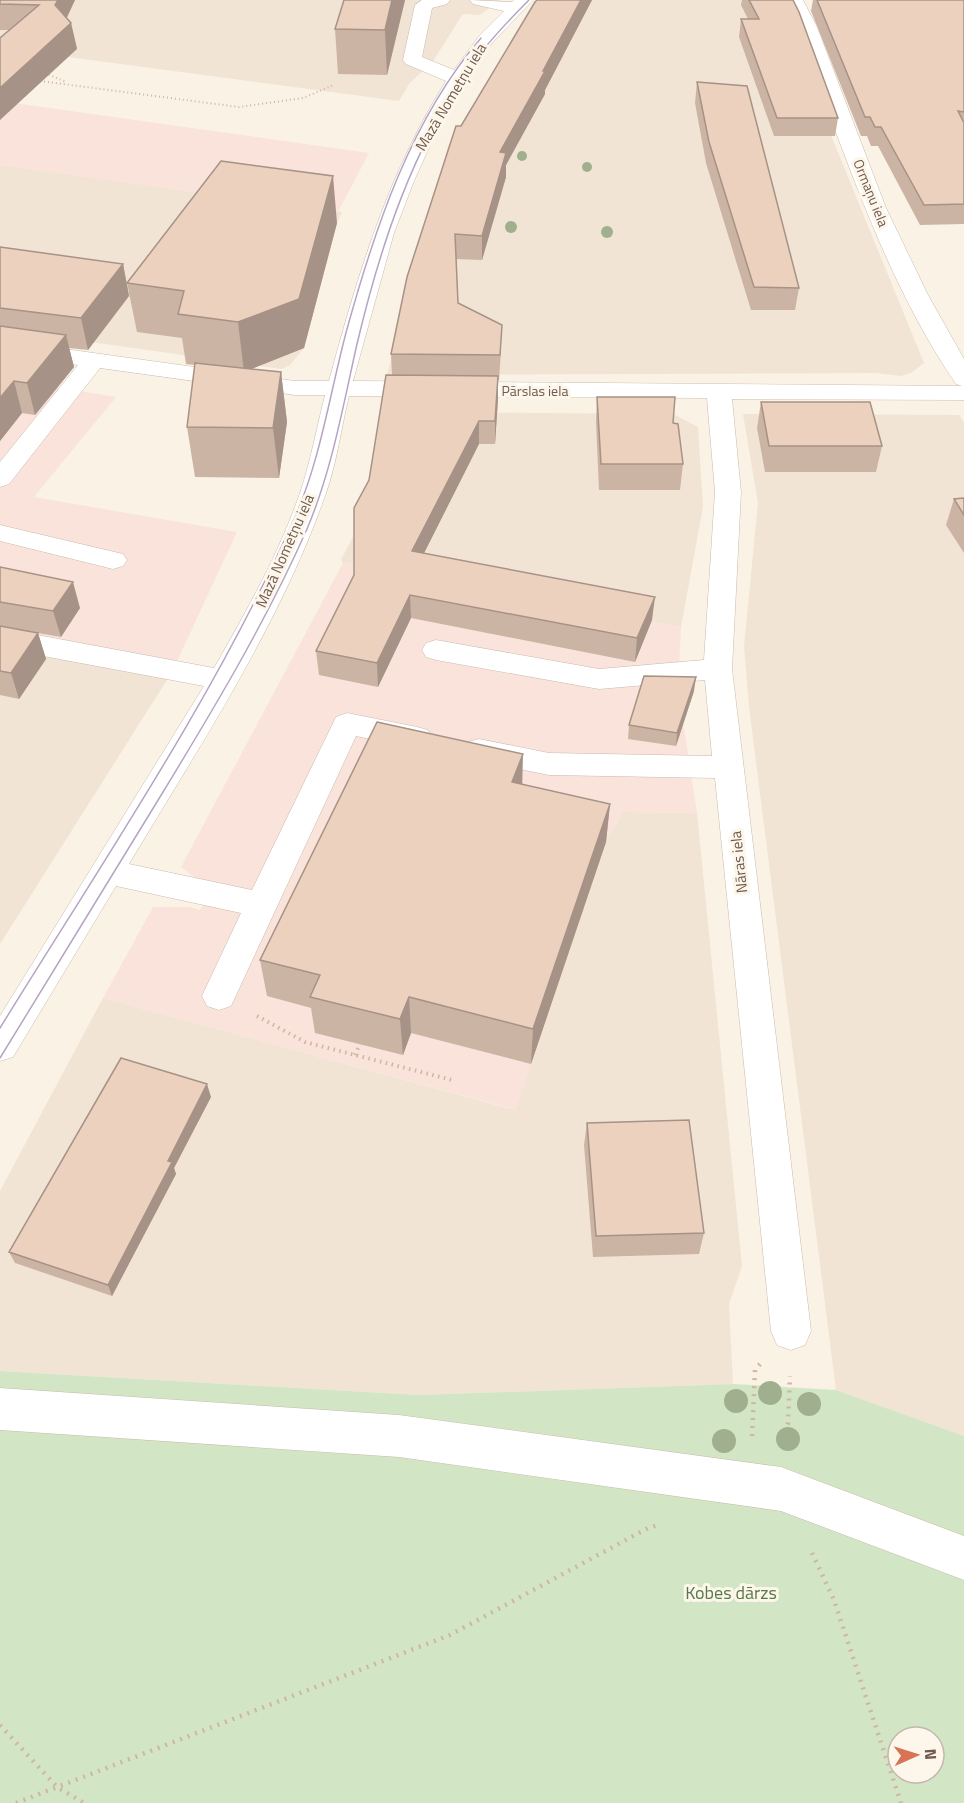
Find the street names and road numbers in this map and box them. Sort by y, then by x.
street label: Mazā Nometņu iela [409,38,492,155]
street label: Ormaņu iela [848,156,895,230]
street label: Pārslas iela [502,380,568,401]
street label: Mazā Nometņu iela [249,490,320,611]
street label: Nāras iela [724,829,753,894]

